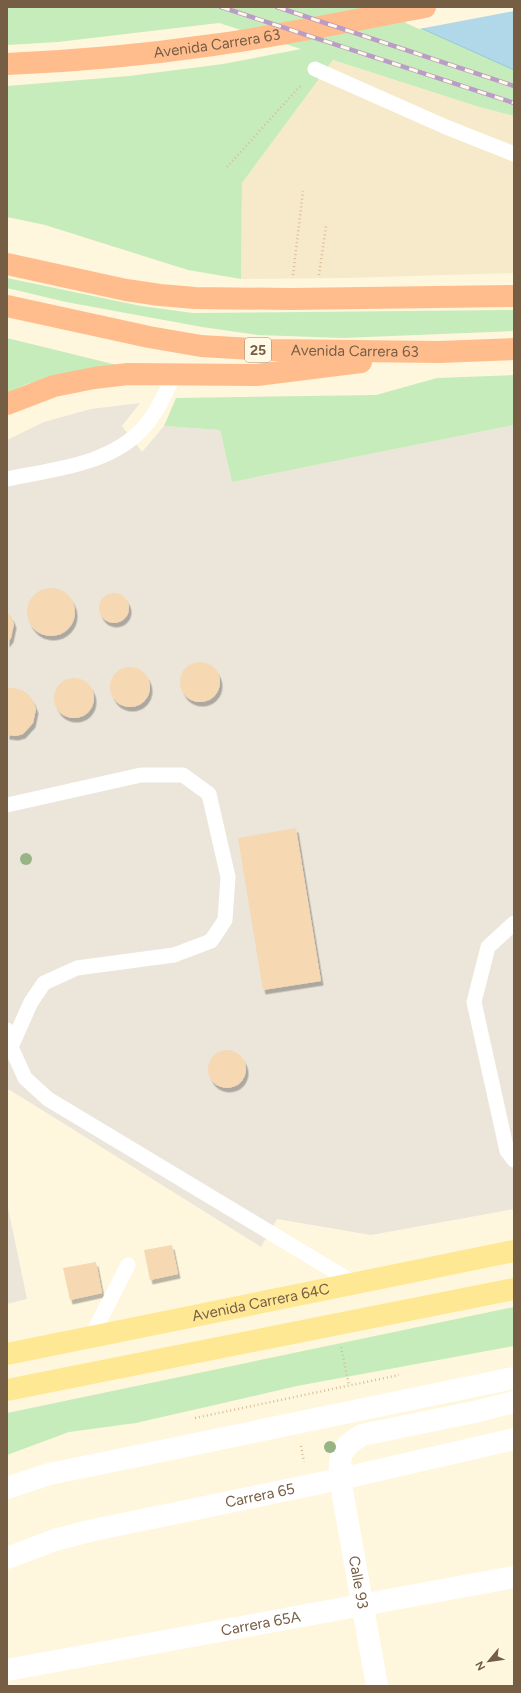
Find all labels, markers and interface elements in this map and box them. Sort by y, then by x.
street label: Avenida Carrera 63 [153,25,282,62]
road number: 25 [245,338,271,362]
street label: Avenida Carrera 63 [291,341,419,361]
street label: Avenida Carrera 64C [191,1280,331,1325]
street label: Carrera 65 [224,1480,296,1512]
street label: Calle 93 [345,1554,372,1610]
street label: Carrera 65A [220,1607,302,1640]
north arrow [469,1641,509,1681]
text: N [473,1659,488,1672]

